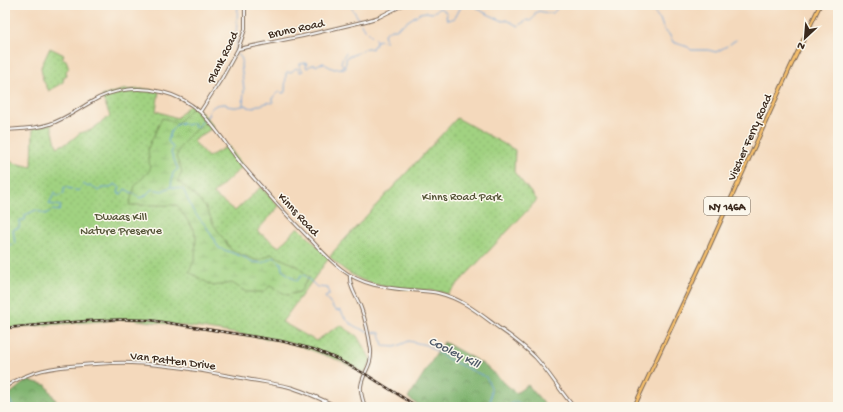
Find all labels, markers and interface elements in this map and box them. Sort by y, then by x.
street label: Bruno Road [266,17,327,43]
north arrow [785,18,825,58]
street label: Plank Road [205,29,243,87]
text: N [796,38,807,52]
street label: Vischer Ferry Road [725,91,777,184]
street label: Kinns Road [274,191,322,241]
park label: Kinns Road Park [422,191,504,205]
road number: NY 146A [704,197,750,215]
park label: Dwaas Kill Nature Preserve [80,211,163,239]
water label: Cooley Kill [426,334,483,373]
street label: Van Patten Drive [128,350,217,374]

